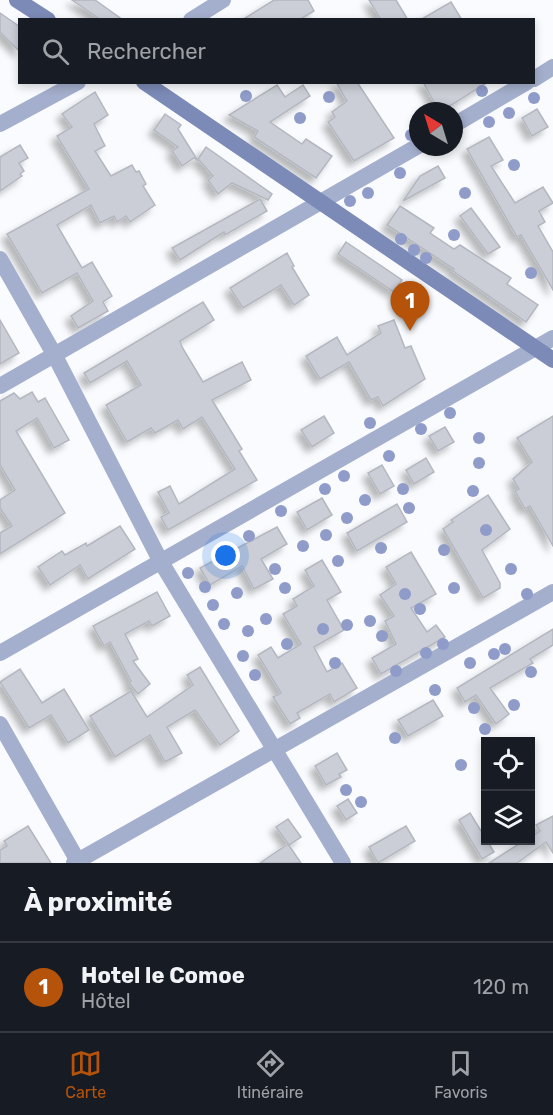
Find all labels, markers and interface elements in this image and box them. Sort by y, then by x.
search box [18,18,535,84]
icon: search [39,35,72,68]
text: Rechercher [87,38,206,65]
north arrow [409,102,463,156]
pin: 1 [390,282,430,331]
your location [211,541,240,570]
map controls [481,737,535,845]
button: locate [481,737,535,791]
button: layers [481,791,535,845]
text: À proximité [24,887,173,918]
text: Hotel le Comoe [81,962,245,989]
text: 1 [39,975,48,999]
text: 120 m [473,975,529,999]
text: Hôtel [81,989,131,1013]
tab: Carte [65,1047,106,1102]
tab: Itinéraire [237,1047,304,1102]
tab: Favoris [434,1047,488,1102]

